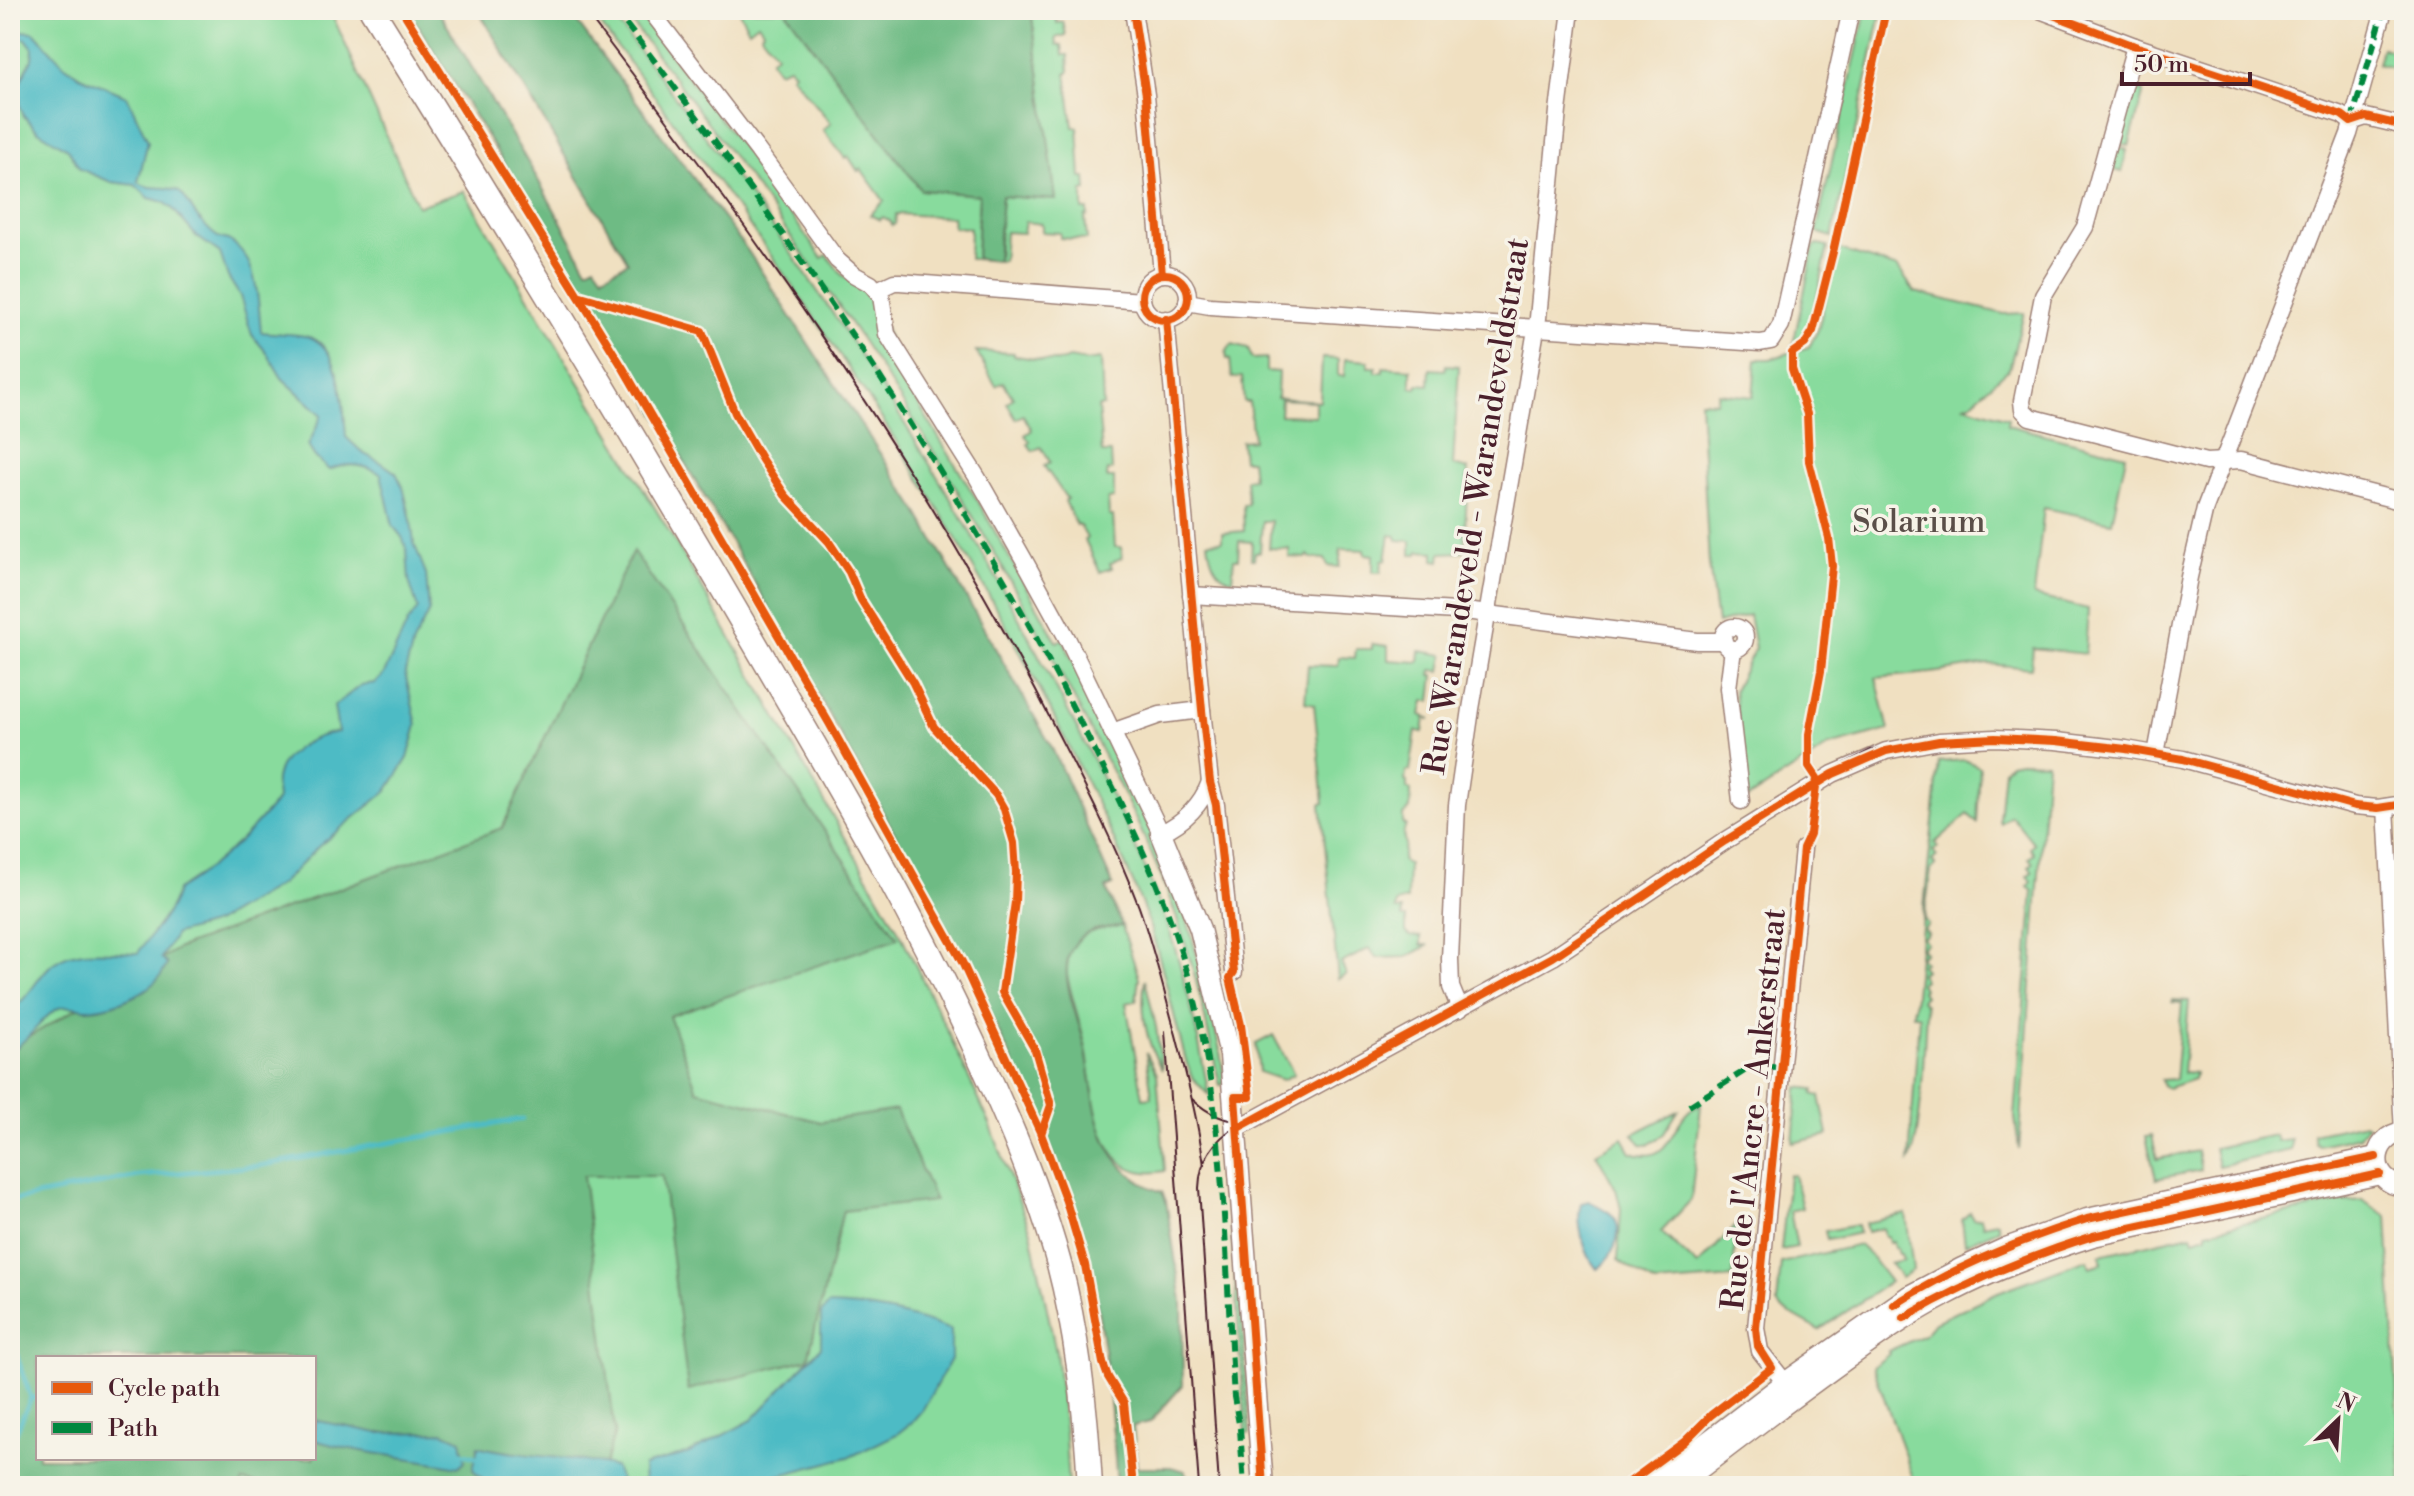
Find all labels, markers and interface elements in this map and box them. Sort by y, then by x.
scale bar [2122,36,2250,86]
text: 50 m [2134,50,2189,80]
street label: Rue Warandeveld - Warandeveldstraat [1414,235,1538,777]
park label: Solarium [1852,502,1986,542]
street label: Rue de l'Ancre - Ankerstraat [1713,906,1795,1312]
legend [36,1356,316,1460]
text: Cycle path [108,1374,220,1404]
north arrow [2298,1380,2378,1460]
text: N [2332,1387,2360,1419]
text: Path [108,1414,158,1444]

